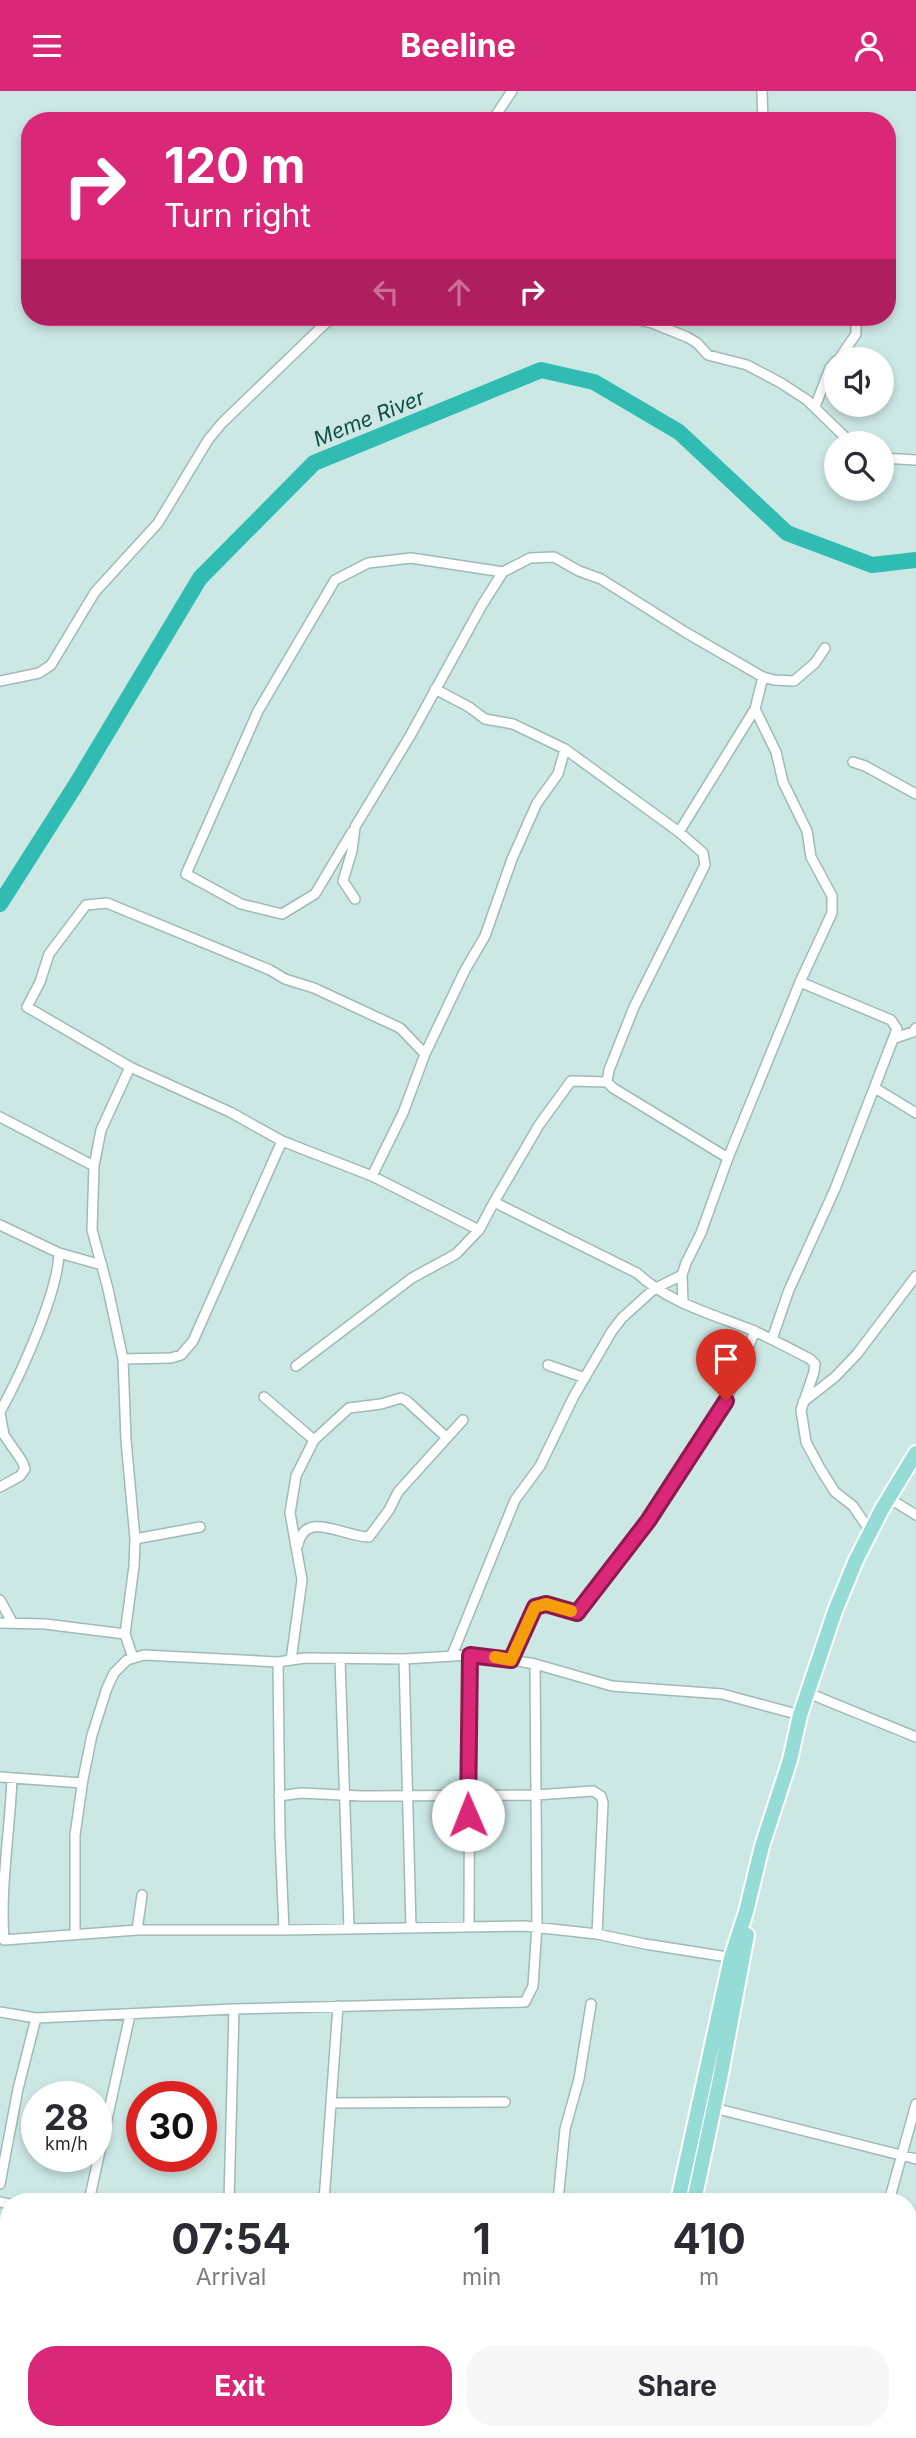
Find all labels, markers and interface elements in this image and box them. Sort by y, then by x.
text: Beeline [400,26,516,65]
icon: menu [28,27,66,65]
icon: person [850,27,888,65]
text: 120 m [164,136,305,195]
icon: right [49,140,140,231]
text: Turn right [164,196,311,235]
icon: left [367,273,405,311]
icon: ahead [440,273,478,311]
icon: right [513,273,551,311]
map controls [824,347,894,501]
button: sound [824,347,894,417]
water label: Meme River [310,384,429,452]
button: search [824,431,894,501]
pin [696,1329,756,1401]
icon: arrive [707,1340,745,1378]
position arrow [431,1778,505,1852]
speed limit sign: 30 [126,2081,217,2172]
text: 28 [44,2096,89,2138]
text: km/h [45,2133,88,2154]
text: 07:54 [171,2213,291,2264]
text: 1 [473,2213,491,2264]
text: 410 [673,2213,746,2264]
text: Arrival [196,2263,266,2291]
text: min [462,2263,501,2291]
text: m [699,2263,719,2291]
button: Exit [28,2346,452,2426]
button: Share [466,2346,889,2426]

